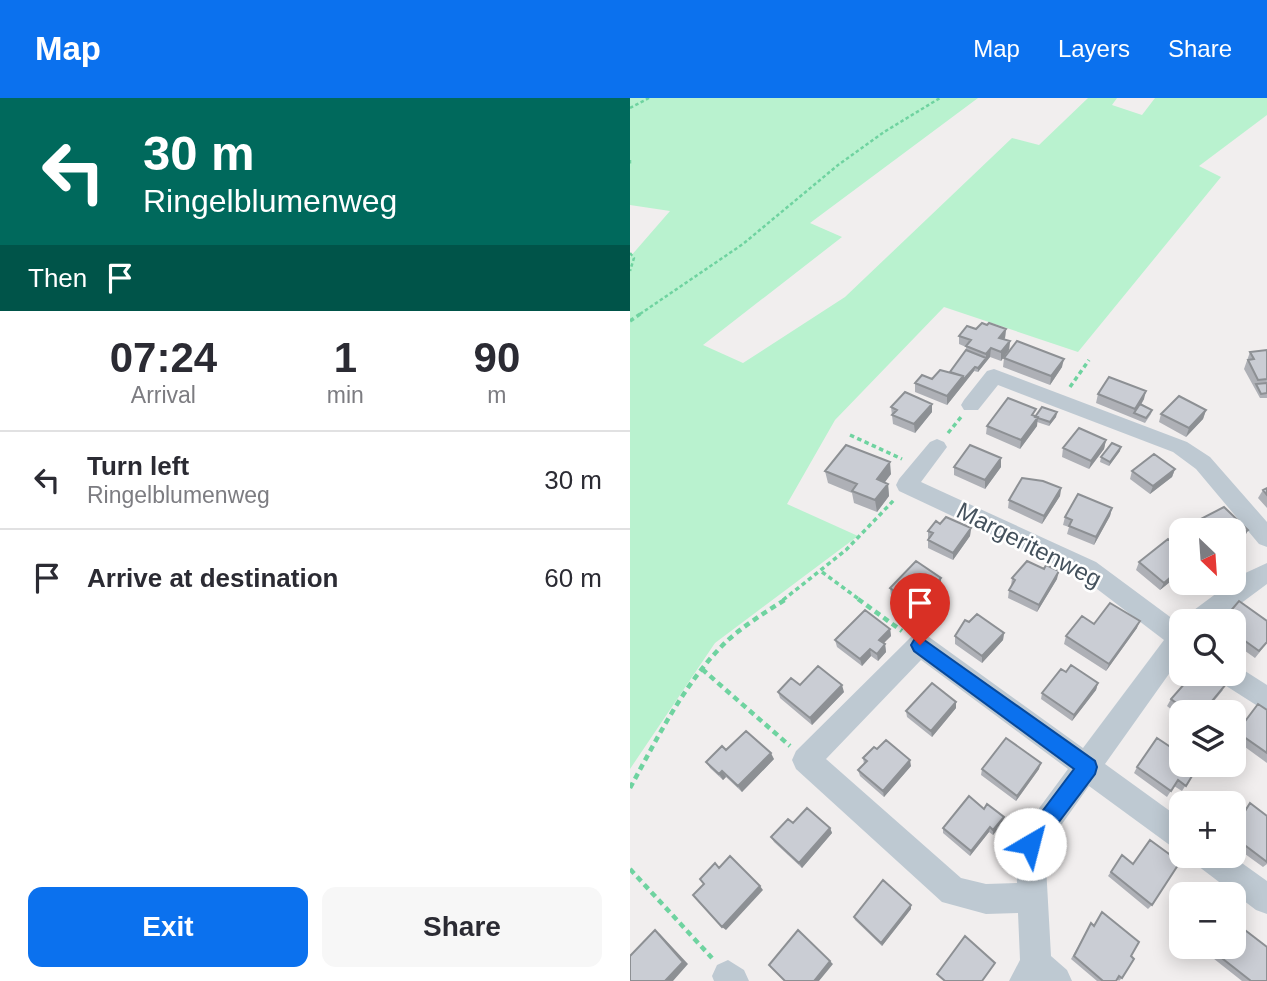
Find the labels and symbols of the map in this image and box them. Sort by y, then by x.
street label: Margeritenweg [952,496,1106,593]
north arrow [1169,518,1246,595]
pin [890,573,950,645]
position arrow [993,807,1067,881]

